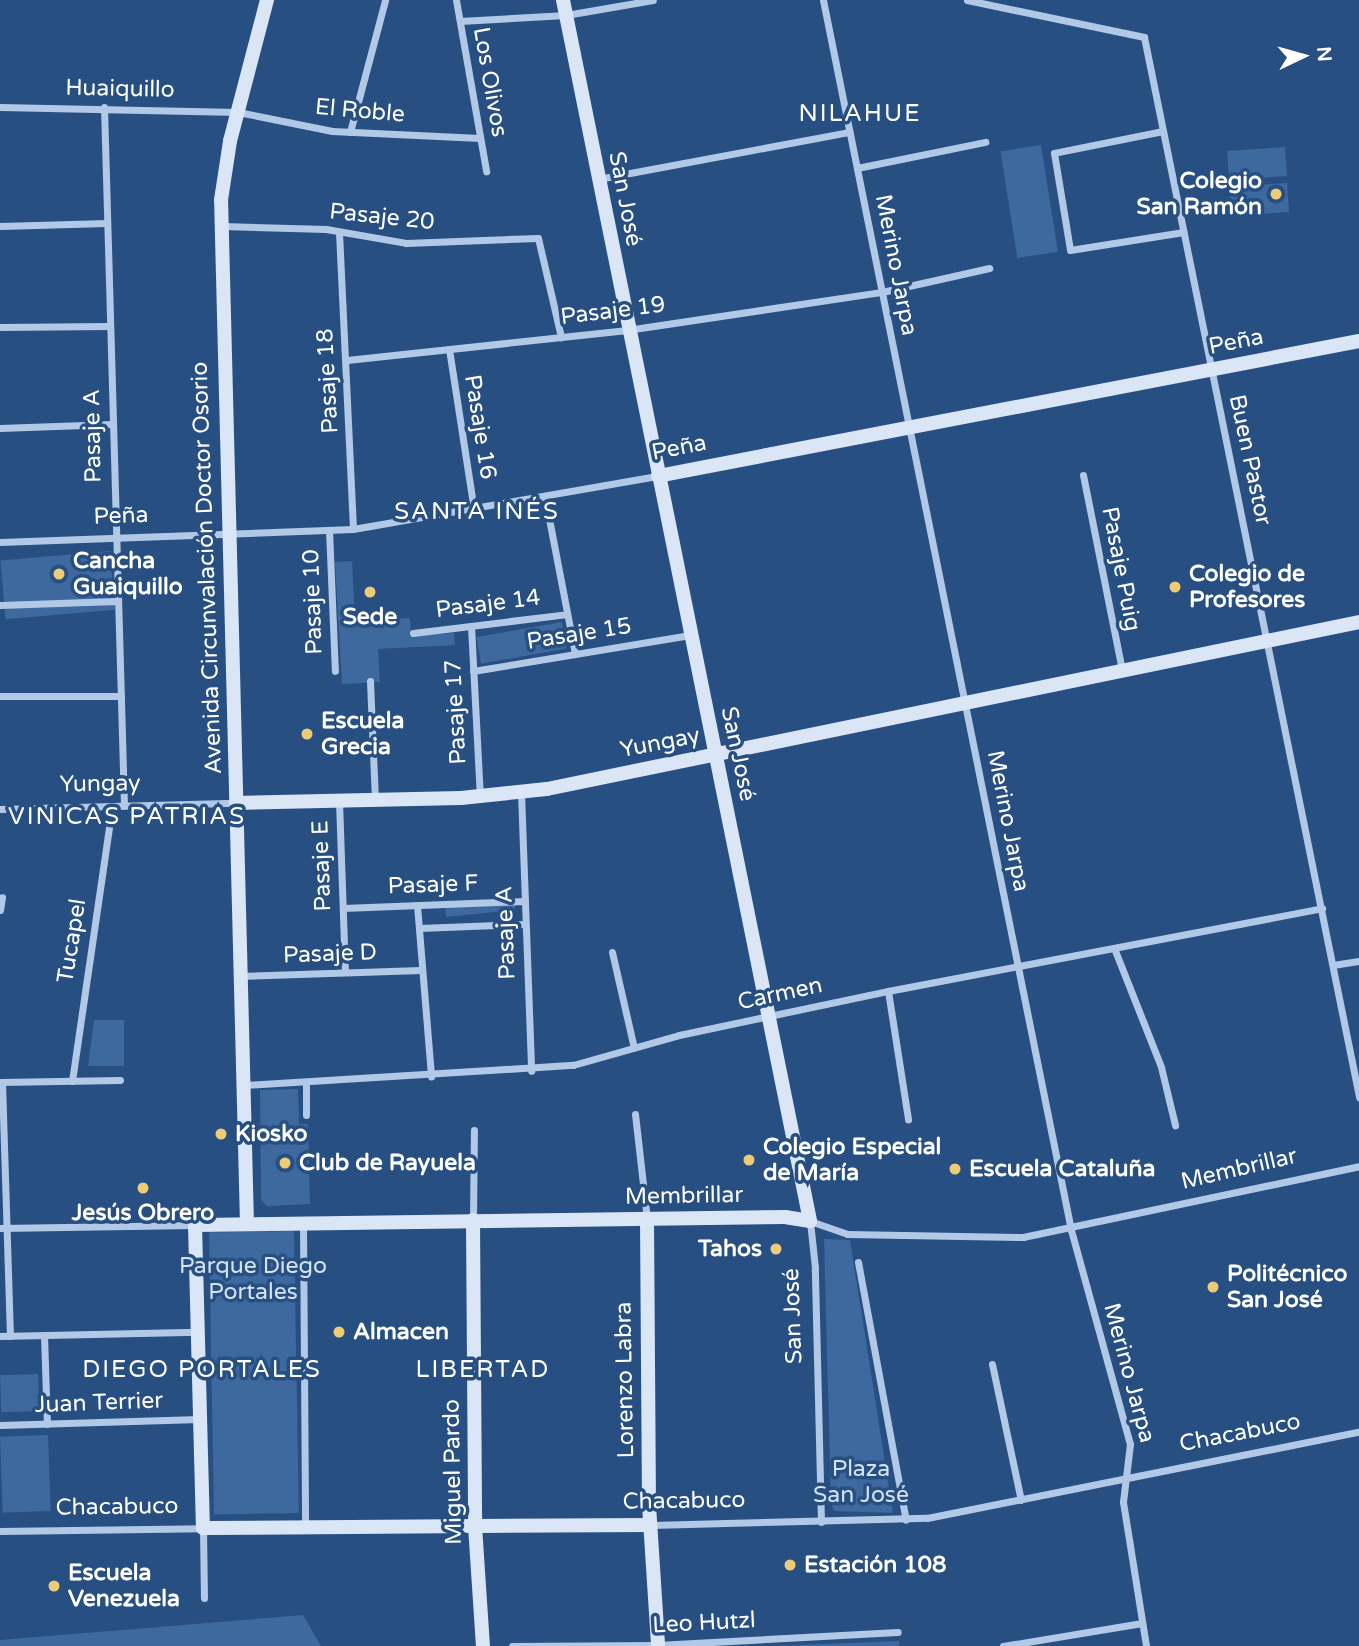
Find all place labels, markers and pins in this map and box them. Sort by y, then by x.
place label: Colegio San Ramón [1137,167,1262,221]
marker: Colegio San Ramón [1268,186,1284,202]
place label: Cancha Guaiquillo [73,547,183,601]
place label: Colegio de Profesores [1189,560,1305,614]
marker: Cancha Guaiquillo [51,566,67,582]
marker: Colegio de Profesores [1167,579,1183,595]
marker: Sede [362,584,378,600]
place label: Sede [343,603,397,631]
place label: Escuela Grecia [321,707,405,761]
marker: Escuela Grecia [299,726,315,742]
place label: Kiosko [235,1120,307,1148]
marker: Kiosko [213,1126,229,1142]
place label: Colegio Especial de María [763,1133,941,1187]
place label: Club de Rayuela [299,1149,476,1177]
marker: Colegio Especial de María [741,1152,757,1168]
marker: Club de Rayuela [277,1155,293,1171]
place label: Escuela Cataluña [969,1155,1156,1183]
marker: Escuela Cataluña [947,1161,963,1177]
marker: Jesús Obrero [135,1180,151,1196]
place label: Jesús Obrero [72,1199,214,1227]
place label: Tahos [698,1235,762,1263]
marker: Tahos [768,1241,784,1257]
place label: Politécnico San José [1227,1260,1347,1314]
marker: Politécnico San José [1205,1279,1221,1295]
place label: Almacen [353,1318,449,1346]
marker: Almacen [331,1324,347,1340]
place label: Estación 108 [804,1551,946,1579]
marker: Estación 108 [782,1557,798,1573]
place label: Escuela Venezuela [68,1559,180,1613]
marker: Escuela Venezuela [46,1578,62,1594]

